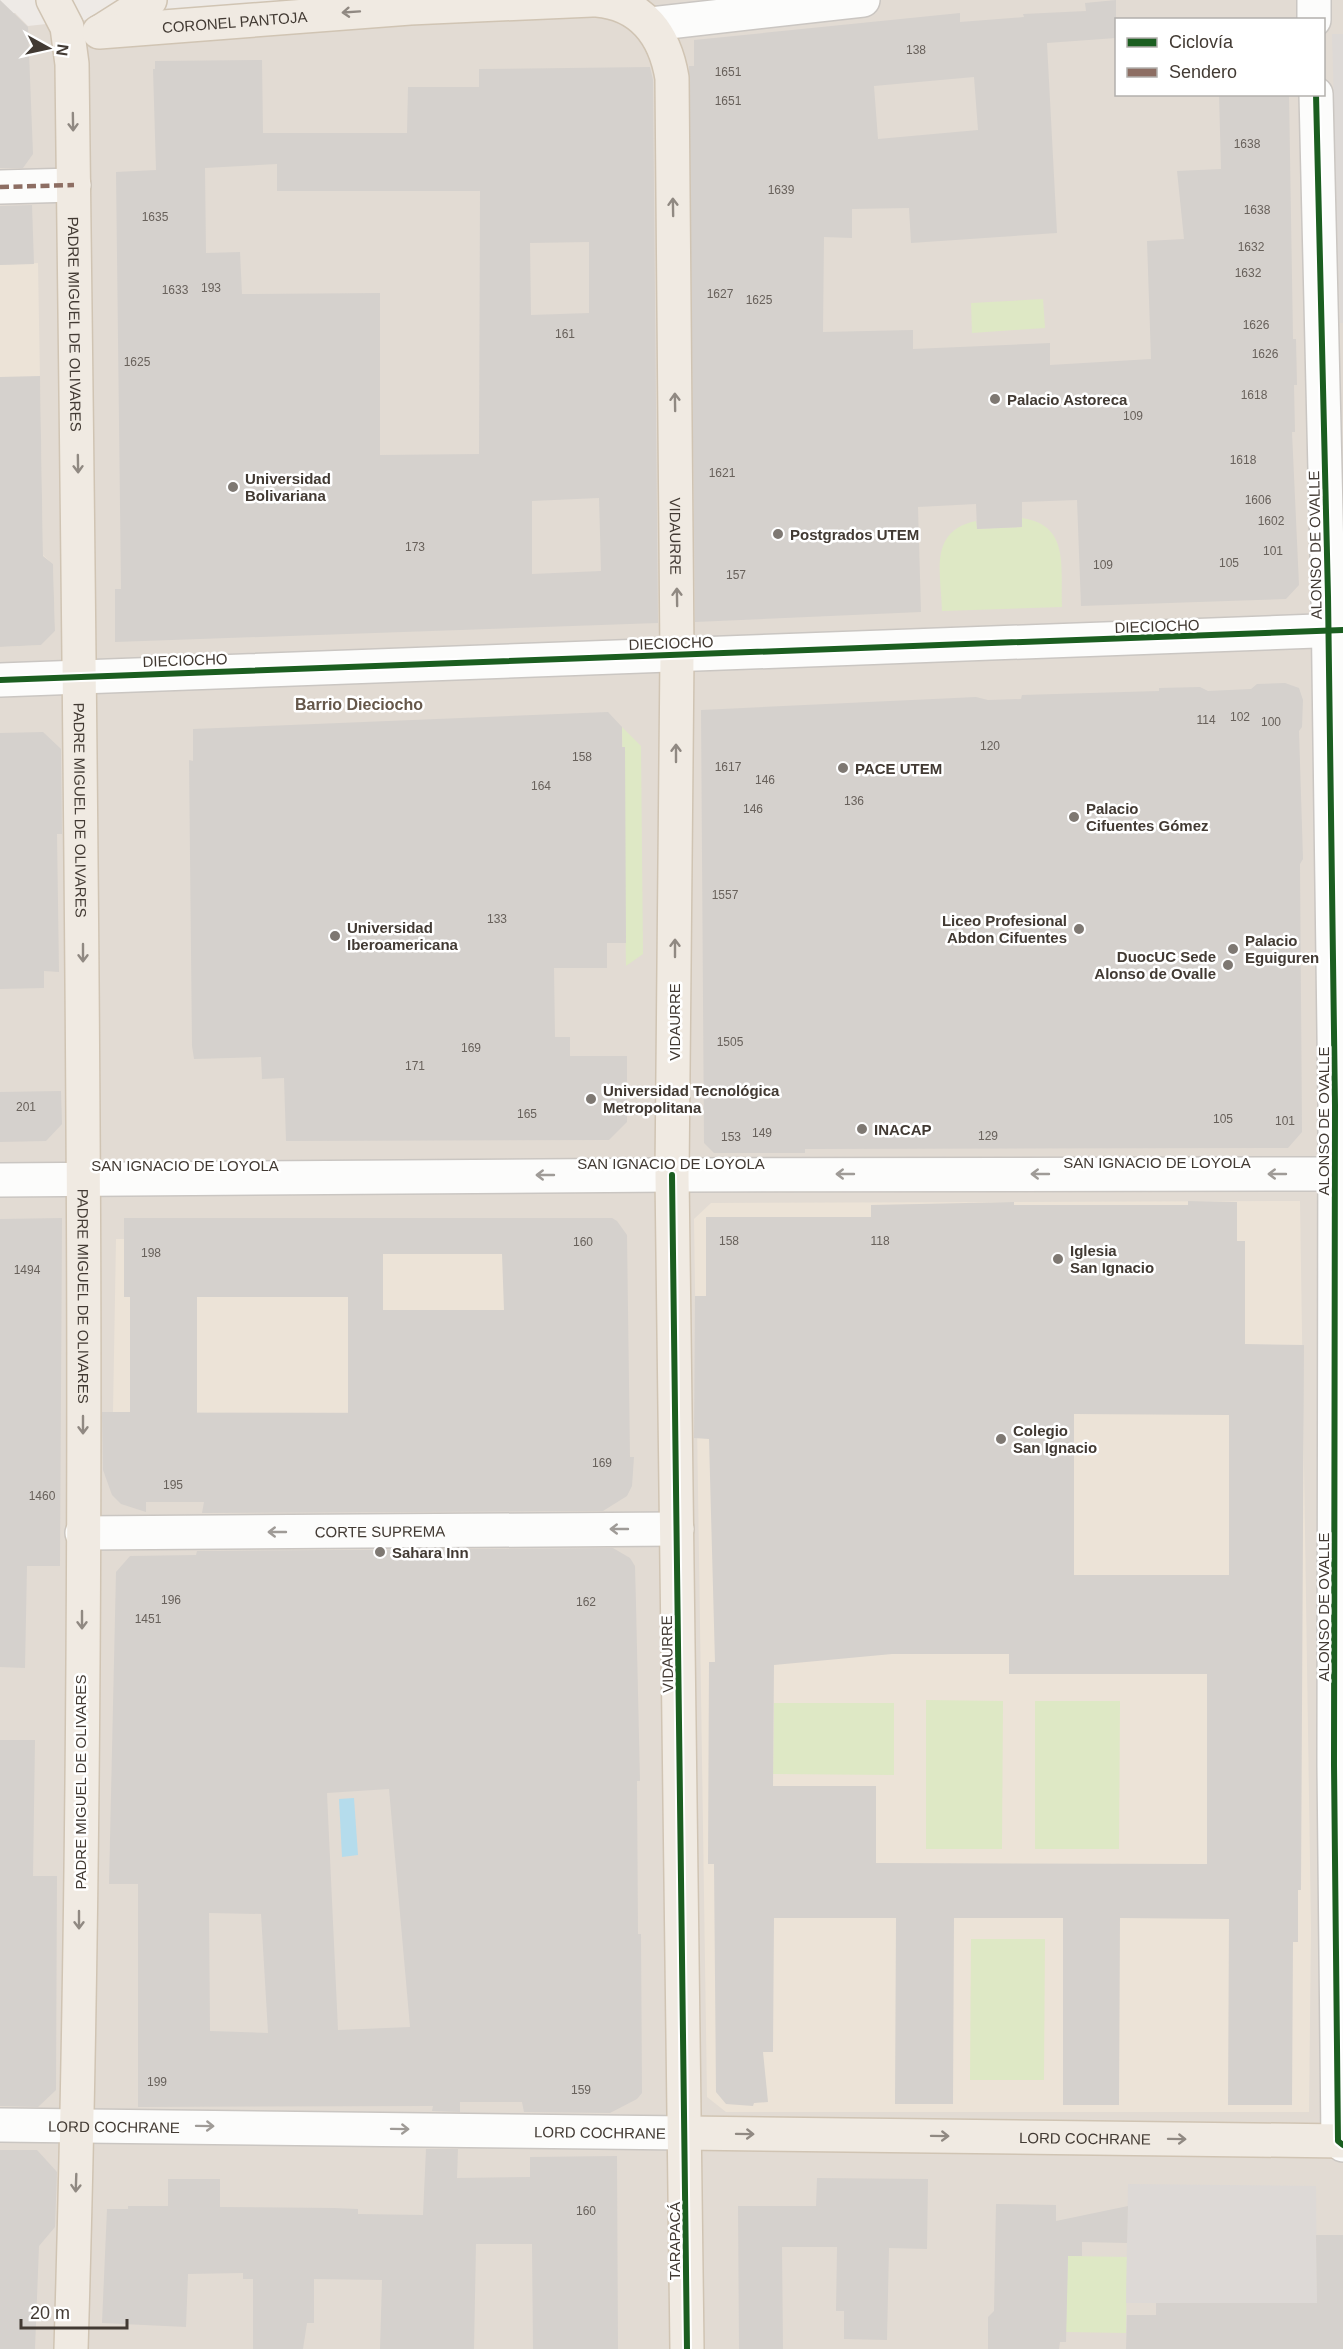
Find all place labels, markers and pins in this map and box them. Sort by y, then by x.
place label: Palacio Astoreca [1007,391,1128,408]
marker: Palacio Astoreca [988,392,1002,406]
place label: Universidad Bolivariana [245,470,331,504]
marker: Universidad Bolivariana [226,480,240,494]
place label: Postgrados UTEM [790,526,919,543]
marker: Postgrados UTEM [771,527,785,541]
place label: PACE UTEM [855,760,942,777]
marker: PACE UTEM [836,761,850,775]
place label: Palacio Cifuentes Gómez [1086,800,1209,834]
marker: Palacio Cifuentes Gómez [1067,810,1081,824]
place label: Liceo Profesional Abdon Cifuentes [942,912,1067,946]
place label: Universidad Iberoamericana [347,919,459,953]
marker: Liceo Profesional Abdon Cifuentes [1072,922,1086,936]
marker: Universidad Iberoamericana [328,929,342,943]
place label: Palacio Eguiguren [1245,932,1319,966]
marker: Palacio Eguiguren [1226,942,1240,956]
place label: DuocUC Sede Alonso de Ovalle [1094,948,1216,982]
marker: DuocUC Sede Alonso de Ovalle [1221,958,1235,972]
place label: Universidad Tecnológica Metropolitana [603,1082,780,1116]
marker: Universidad Tecnológica Metropolitana [584,1092,598,1106]
place label: INACAP [874,1121,932,1138]
marker: INACAP [855,1122,869,1136]
place label: Iglesia San Ignacio [1070,1242,1154,1276]
marker: Iglesia San Ignacio [1051,1252,1065,1266]
place label: Colegio San Ignacio [1013,1422,1097,1456]
marker: Colegio San Ignacio [994,1432,1008,1446]
place label: Sahara Inn [392,1544,469,1561]
marker: Sahara Inn [373,1545,387,1559]

